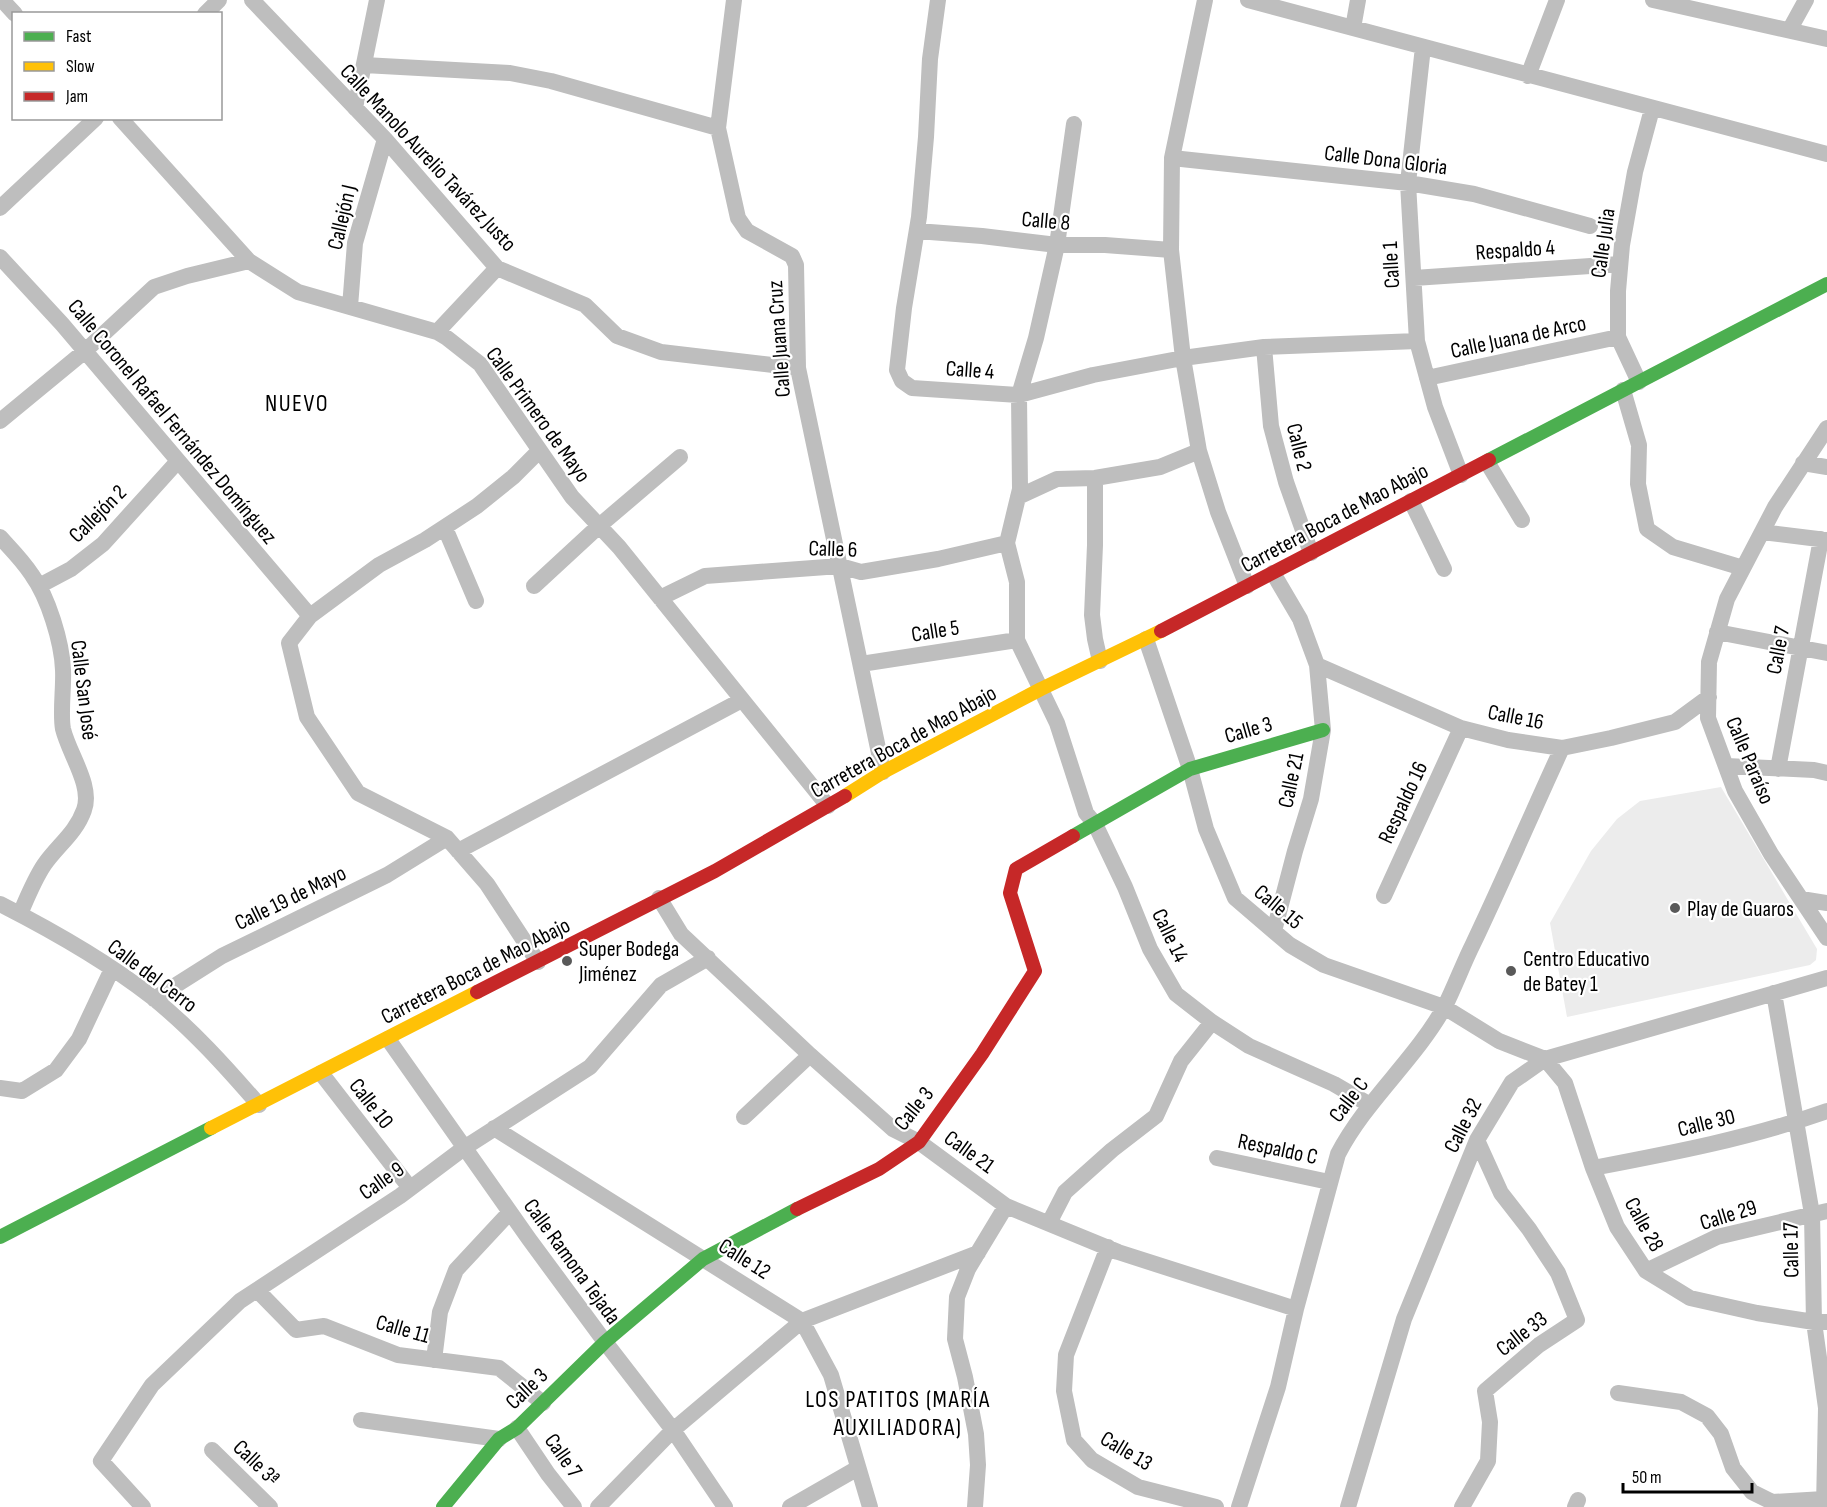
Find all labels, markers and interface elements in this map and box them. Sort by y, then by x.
legend [12,12,222,120]
text: Fast [66,26,92,47]
text: Slow [66,56,95,77]
street label: Calle Manolo Aurelio Tavárez Justo [334,59,522,257]
text: Jam [65,86,88,107]
street label: Calle Dona Gloria [1323,140,1449,181]
street label: Callejón J [322,182,363,253]
street label: Calle 8 [1020,206,1071,237]
street label: Calle Julia [1585,207,1622,280]
street label: Respaldo 4 [1475,234,1556,267]
street label: Calle 1 [1377,240,1406,289]
street label: Calle Juana Cruz [762,280,797,398]
street label: Calle Coronel Rafael Fernández Domínguez [61,294,282,550]
street label: Calle Juana de Arco [1448,310,1589,365]
street label: Calle Primero de Mayo [480,342,596,488]
street label: Calle 4 [945,355,995,386]
district label: NUEVO [265,389,329,418]
street label: Calle 2 [1280,421,1317,474]
street label: Carretera Boca de Mao Abajo [1236,457,1433,579]
street label: Callejón 2 [63,479,133,549]
street label: Calle 6 [808,535,858,564]
street label: Calle 5 [909,614,961,649]
street label: Calle 7 [1761,624,1796,676]
street label: Calle San José [64,639,103,742]
street label: Carretera Boca de Mao Abajo [806,680,1001,805]
street label: Calle 16 [1485,699,1546,736]
street label: Calle 3 [1221,711,1275,750]
street label: Calle Paraíso [1719,713,1780,808]
street label: Calle 21 [1272,750,1311,811]
street label: Respaldo 16 [1373,757,1434,848]
street label: Calle 19 de Mayo [231,860,351,937]
street label: Calle 15 [1248,879,1308,936]
place label: Play de Guaros [1687,896,1794,923]
marker: Play de Guaros [1668,901,1682,915]
street label: Calle 14 [1145,904,1194,967]
street label: Carretera Boca de Mao Abajo [377,912,575,1031]
street label: Calle del Cerro [102,934,202,1019]
place label: Super Bodega Jiménez [578,936,679,988]
place label: Centro Educativo de Batey 1 [1523,946,1650,998]
marker: Super Bodega Jiménez [560,954,574,968]
marker: Centro Educativo de Batey 1 [1504,964,1518,978]
street label: Calle C [1323,1072,1375,1128]
street label: Calle 10 [343,1073,399,1135]
street label: Calle 3 [888,1082,940,1136]
street label: Calle 32 [1438,1094,1488,1157]
street label: Calle 30 [1675,1103,1738,1144]
street label: Calle 21 [938,1125,1000,1180]
street label: Respaldo C [1235,1128,1320,1171]
street label: Calle 9 [354,1156,410,1206]
street label: Calle 28 [1618,1193,1670,1257]
street label: Calle Ramona Tejada [517,1194,626,1330]
street label: Calle 29 [1697,1194,1760,1237]
street label: Calle 17 [1778,1222,1805,1278]
street label: Calle 12 [713,1233,775,1286]
street label: Calle 33 [1491,1306,1553,1363]
street label: Calle 11 [373,1309,433,1350]
street label: Calle 3 [500,1363,554,1416]
district label: LOS PATITOS (MARÍA AUXILIADORA) [805,1385,991,1442]
street label: Calle 13 [1095,1425,1157,1477]
street label: Calle 7 [538,1428,588,1483]
street label: Calle 3ª [227,1434,285,1492]
scale bar [1623,1456,1752,1494]
text: 50 m [1632,1467,1662,1488]

